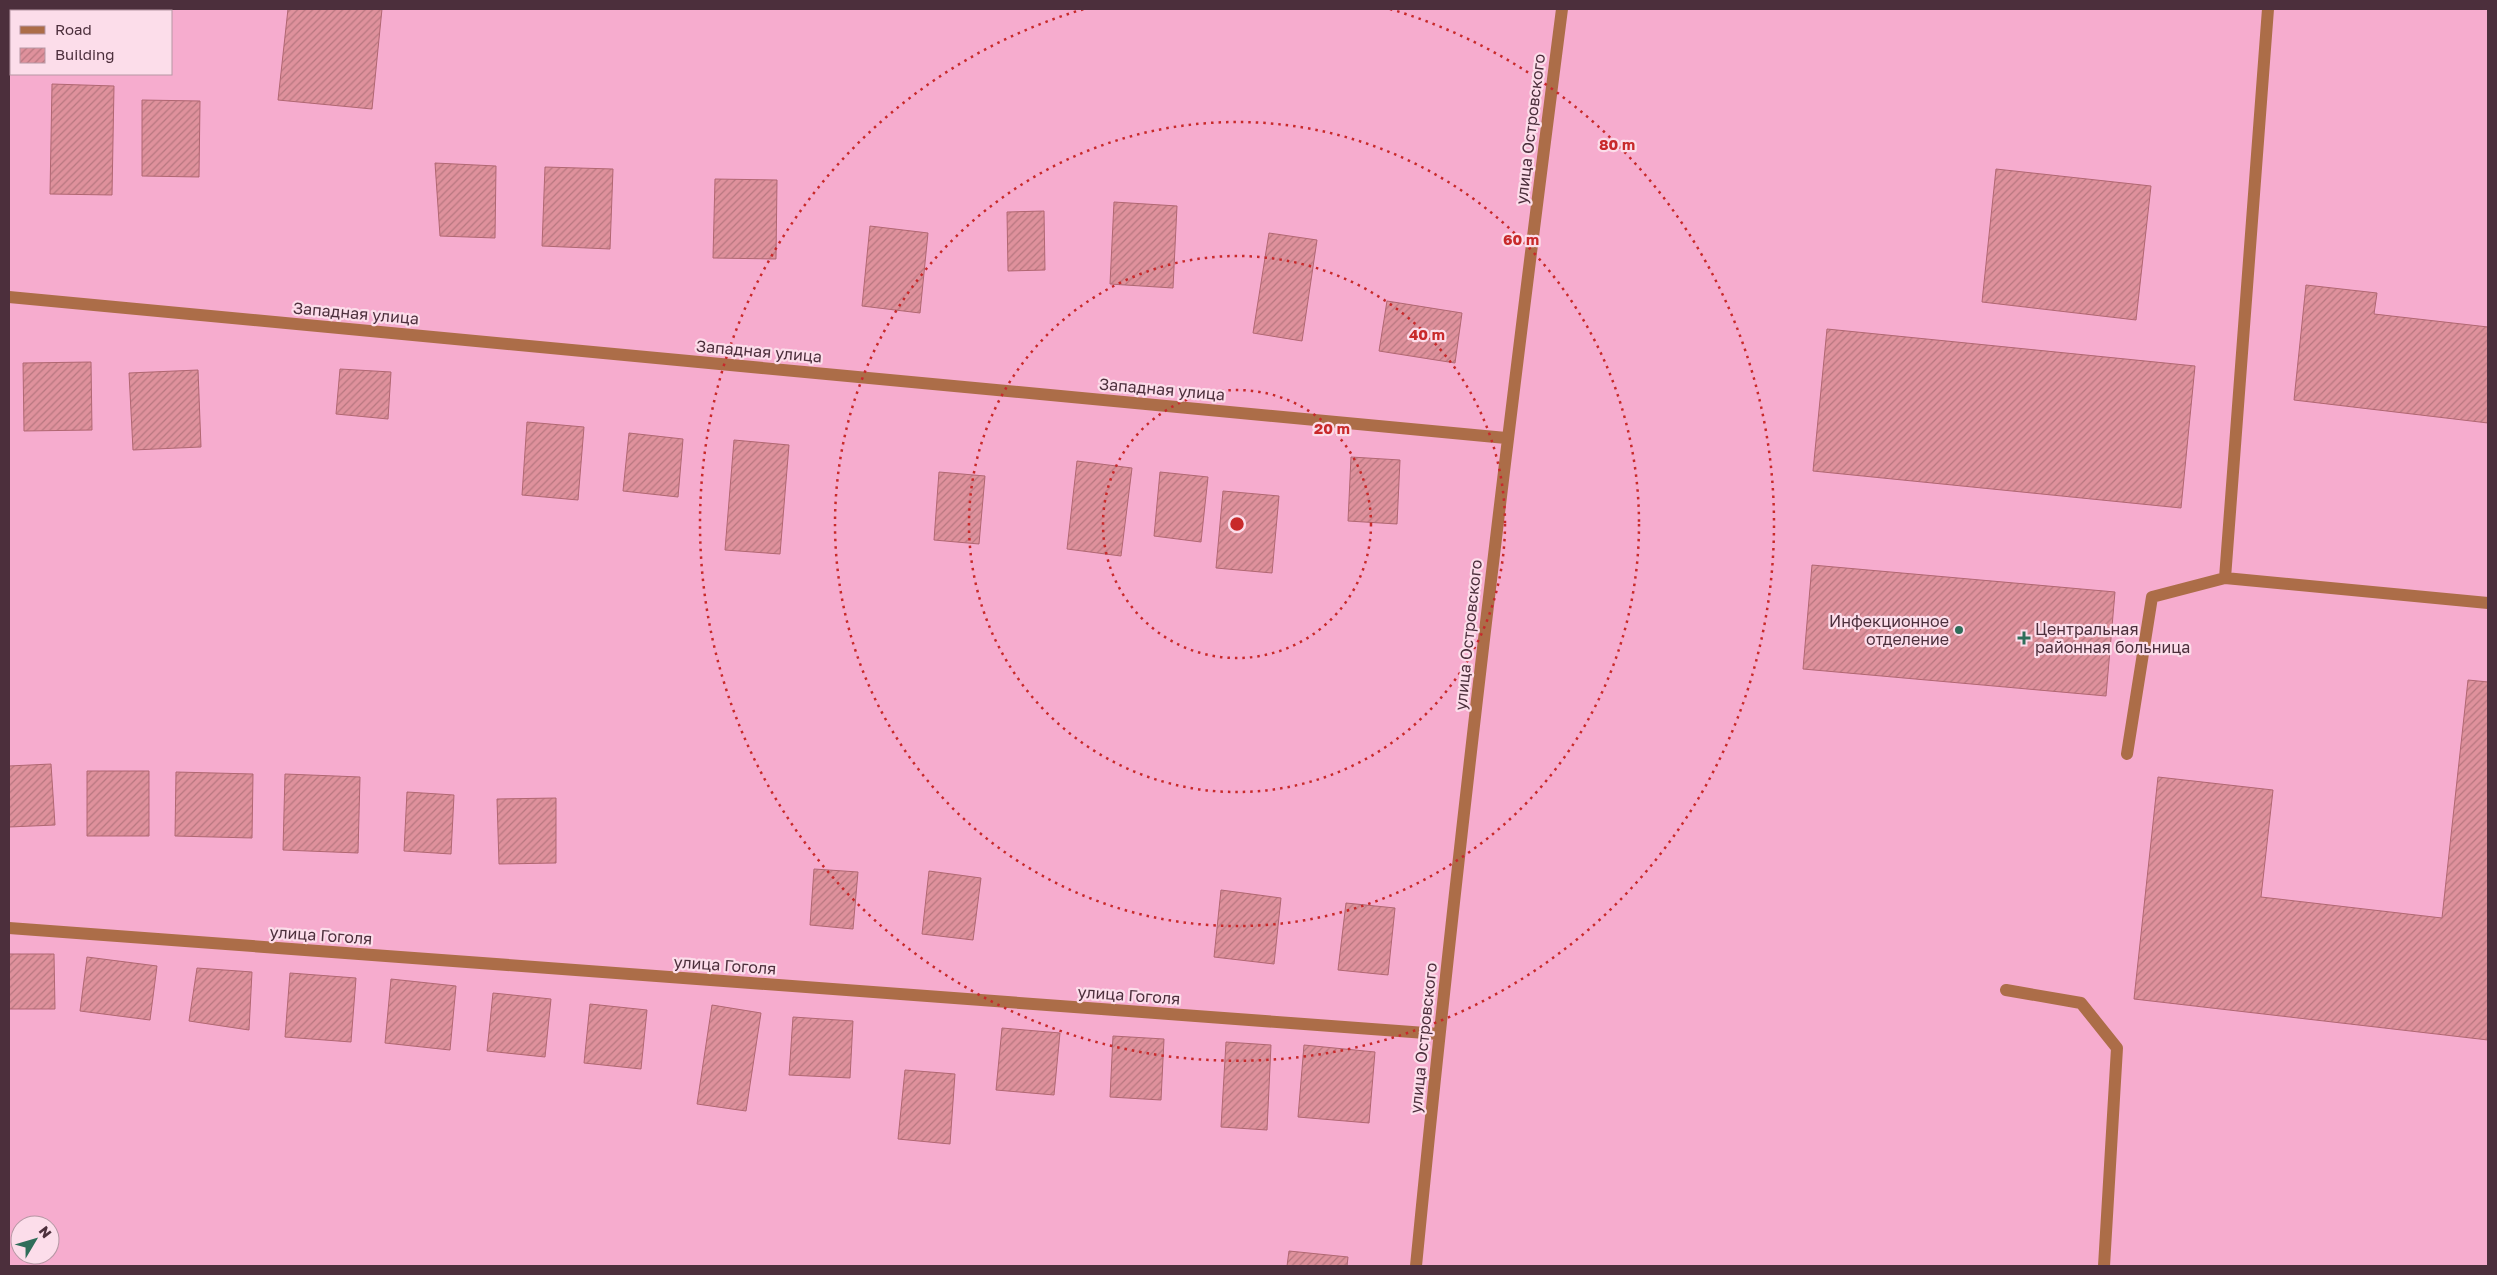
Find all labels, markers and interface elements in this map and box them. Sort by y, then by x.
legend [10,10,172,75]
text: Road [55,20,92,38]
text: Building [55,45,115,63]
street label: улица Островского [1511,52,1549,206]
text: 80 m [1599,135,1635,153]
text: 60 m [1503,230,1539,248]
street label: Западная улица [292,298,420,328]
text: 40 m [1409,325,1445,343]
street label: Западная улица [695,336,823,366]
street label: Западная улица [1098,374,1226,404]
text: 20 m [1314,419,1350,437]
centre of rings [1228,515,1246,533]
street label: улица Островского [1450,558,1486,712]
place label: Инфекционное отделение [1829,611,1949,649]
place label: Центральная районная больница [2035,619,2190,657]
marker: Инфекционное отделение [1953,624,1965,636]
marker: Центральная районная больница [2017,631,2031,645]
street label: улица Гоголя [269,921,373,949]
street label: улица Гоголя [673,951,777,979]
street label: улица Островского [1405,961,1441,1115]
street label: улица Гоголя [1077,981,1181,1009]
north arrow [10,1215,60,1265]
text: N [36,1222,56,1241]

